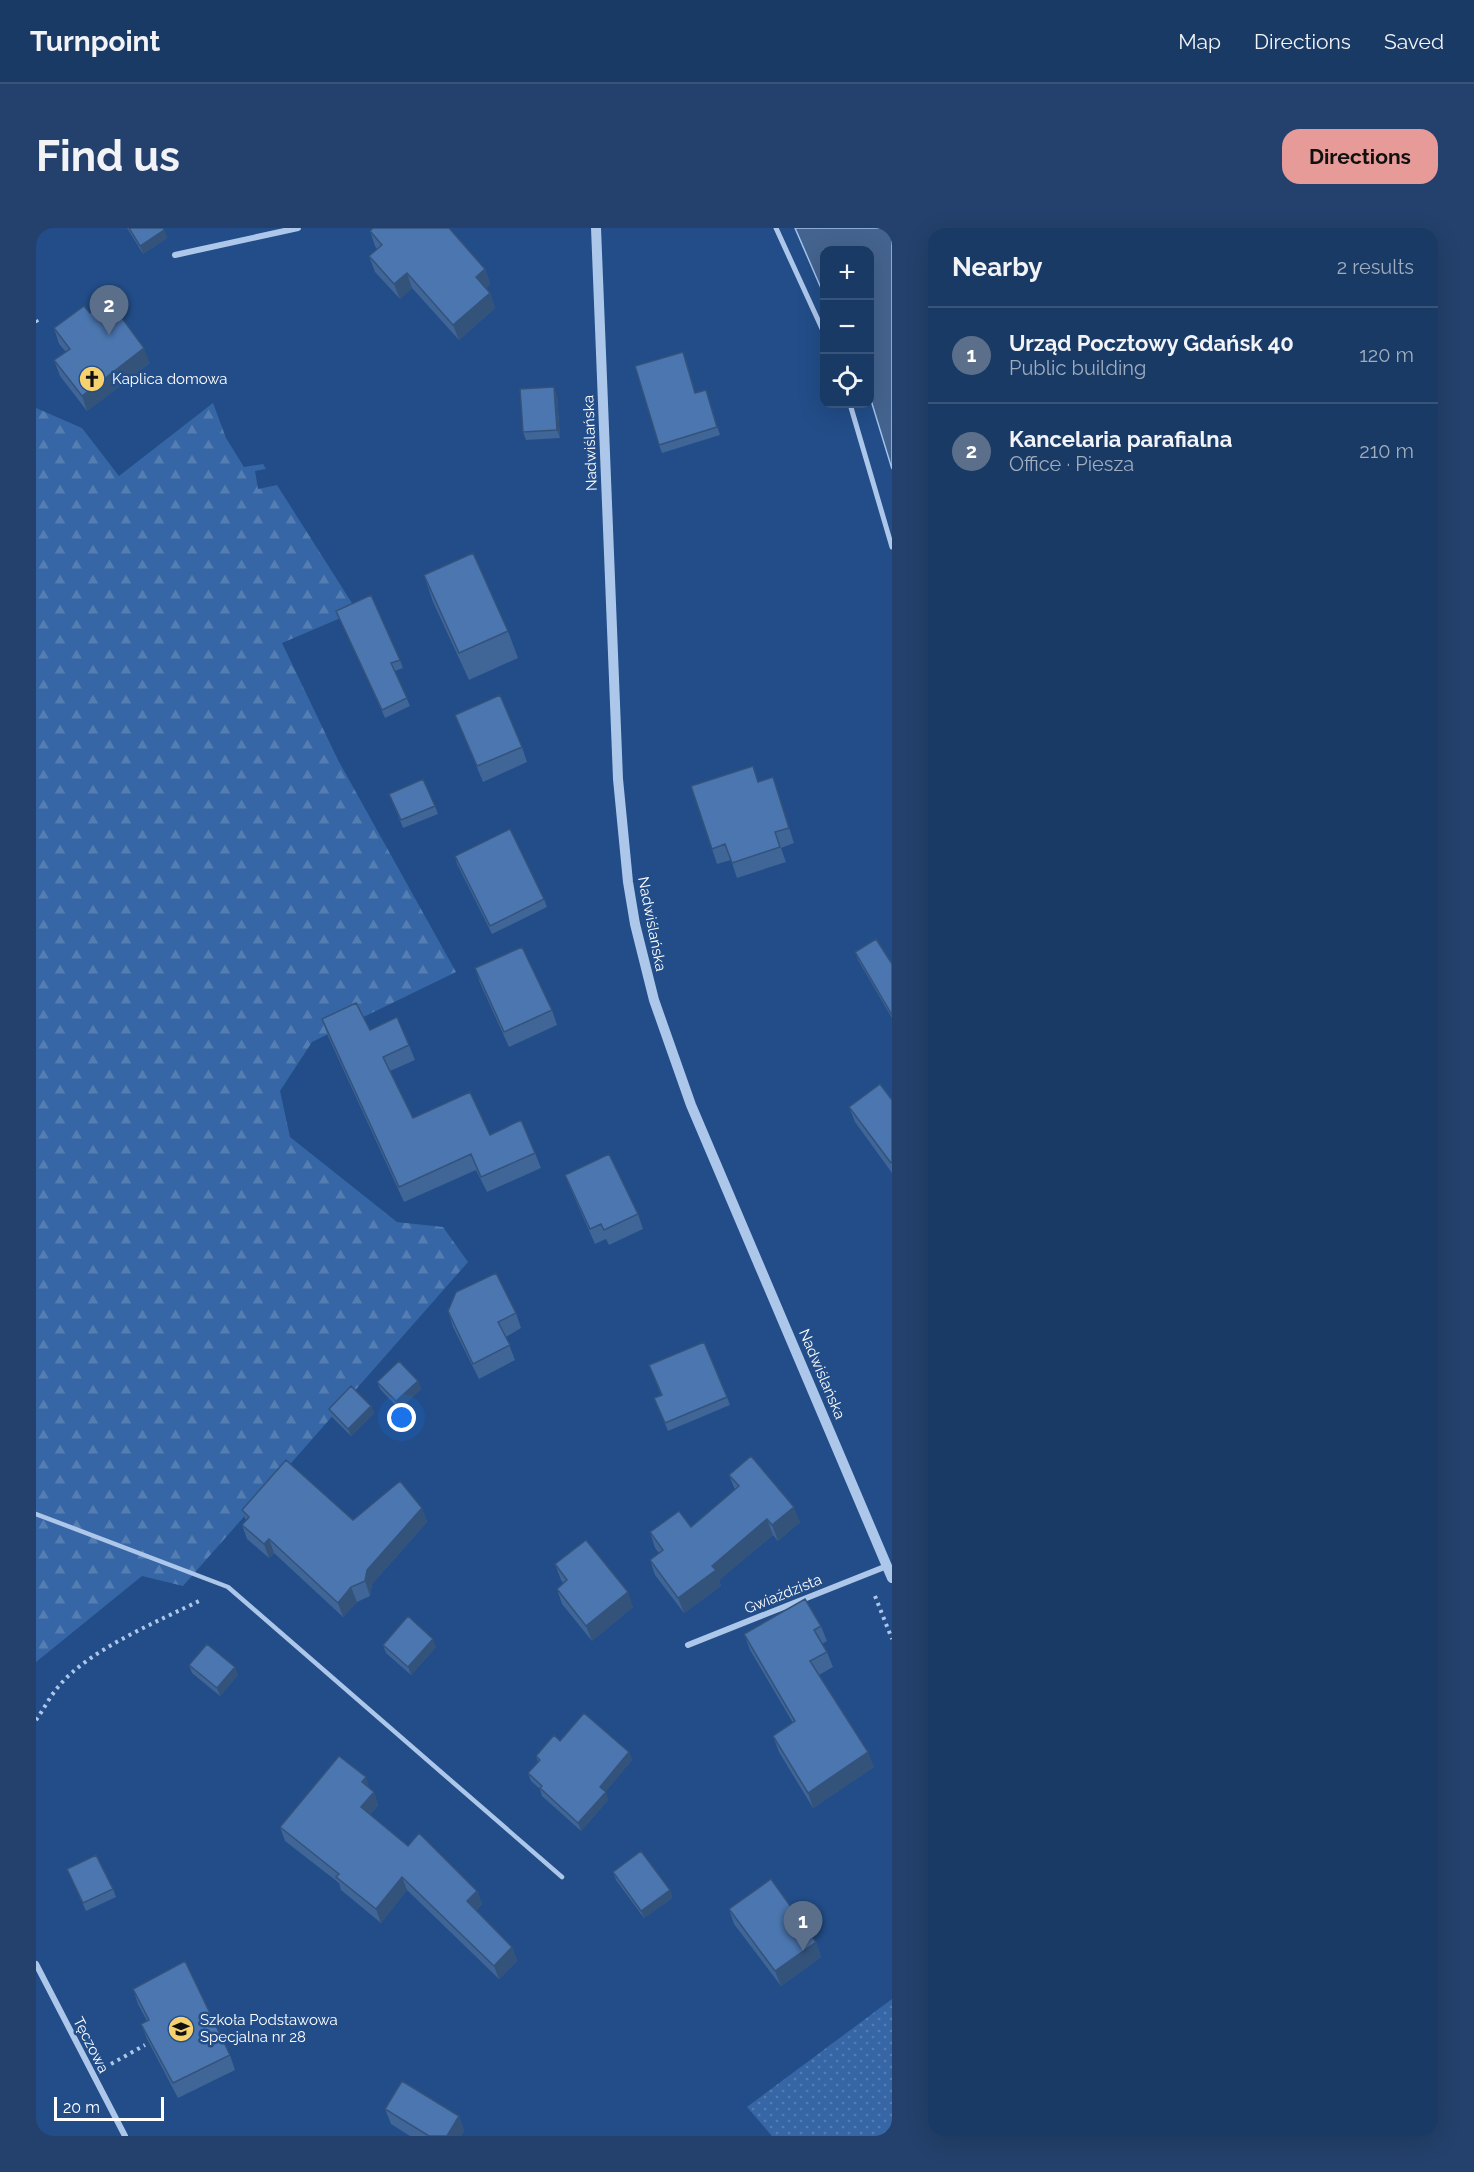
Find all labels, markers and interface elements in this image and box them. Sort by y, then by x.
text: Turnpoint [30,25,160,58]
text: Map [1178,29,1221,54]
text: Directions [1254,29,1351,54]
text: Saved [1384,29,1444,54]
button: Directions [1282,129,1438,184]
text: Find us [36,132,180,181]
map controls [820,246,874,408]
button: + [820,246,874,300]
text: Nearby [952,252,1042,282]
text: 2 results [1337,255,1414,279]
pin: 2 [90,285,128,335]
button: − [820,300,874,354]
text: Urząd Pocztowy Gdańsk 40 [1009,330,1294,356]
text: 1 [967,343,976,367]
text: 120 m [1359,343,1414,367]
button: locate [820,354,874,408]
text: Public building [1009,356,1146,380]
church icon: Kaplica domowa [77,364,107,394]
place label: Kaplica domowa [112,370,228,388]
street label: Nadwiślańska [579,395,601,491]
text: Kancelaria parafialna [1009,426,1232,452]
text: 2 [966,439,977,463]
text: 210 m [1359,439,1414,463]
text: Office · Piesza [1009,452,1134,476]
street label: Nadwiślańska [634,875,670,973]
street label: Nadwiślańska [795,1326,849,1422]
your location [387,1403,416,1432]
street label: Gwiaździsta [742,1570,824,1618]
pin: 1 [784,1902,822,1951]
place label: Szkoła Podstawowa Specjalna nr 28 [200,2011,338,2046]
street label: Tęczowa [69,2014,113,2076]
school or university icon: Szkoła Podstawowa Specjalna nr 28 [166,2014,196,2044]
scale bar [54,2094,164,2122]
text: 20 m [63,2098,100,2117]

